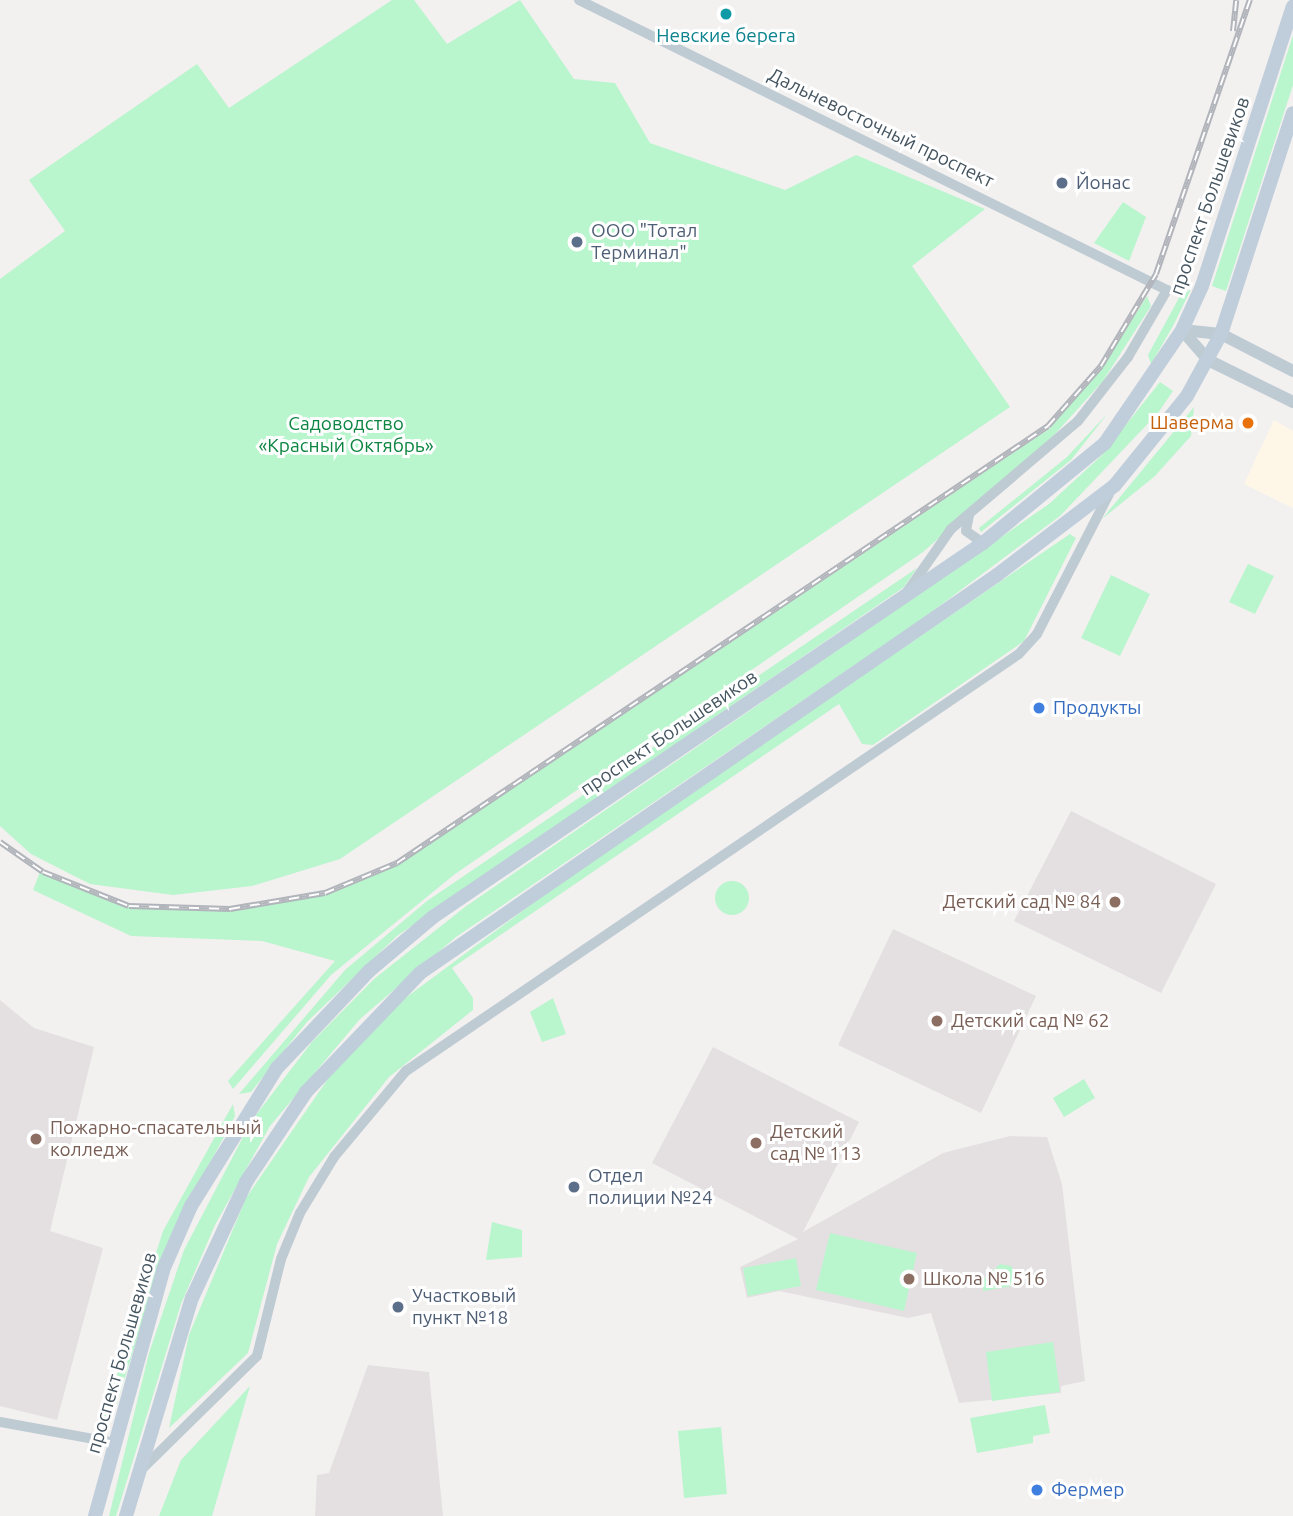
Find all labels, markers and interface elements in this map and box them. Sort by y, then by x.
marker: Невские берега [718,6,734,22]
place label: Невские берега [656,25,796,47]
street label: Дальневосточный проспект [764,63,998,193]
street label: проспект Большевиков [1165,94,1255,298]
place label: Йонас [1076,172,1130,194]
marker: Йонас [1054,175,1070,191]
place label: ООО "Тотал Терминал" [591,220,697,264]
marker: ООО "Тотал Терминал" [569,234,585,250]
place label: Шаверма [1150,412,1234,434]
park label: Садоводство «Красный Октябрь» [258,413,434,457]
marker: Шаверма [1240,415,1256,431]
street label: проспект Большевиков [576,665,762,801]
place label: Продукты [1053,697,1141,719]
marker: Продукты [1031,700,1047,716]
place label: Детский сад № 84 [943,891,1101,913]
marker: Детский сад № 84 [1107,894,1123,910]
place label: Детский сад № 62 [951,1010,1109,1032]
marker: Детский сад № 62 [929,1013,945,1029]
place label: Пожарно-спасательный колледж [50,1117,261,1161]
place label: Детский сад № 113 [770,1121,861,1165]
marker: Пожарно-спасательный колледж [28,1131,44,1147]
marker: Детский сад № 113 [748,1135,764,1151]
place label: Отдел полиции №24 [588,1165,713,1209]
marker: Отдел полиции №24 [566,1179,582,1195]
street label: проспект Большевиков [82,1250,162,1456]
place label: Школа № 516 [923,1268,1045,1290]
marker: Школа № 516 [901,1271,917,1287]
place label: Участковый пункт №18 [412,1285,516,1329]
marker: Участковый пункт №18 [390,1299,406,1315]
place label: Фермер [1051,1479,1124,1501]
marker: Фермер [1029,1482,1045,1498]

